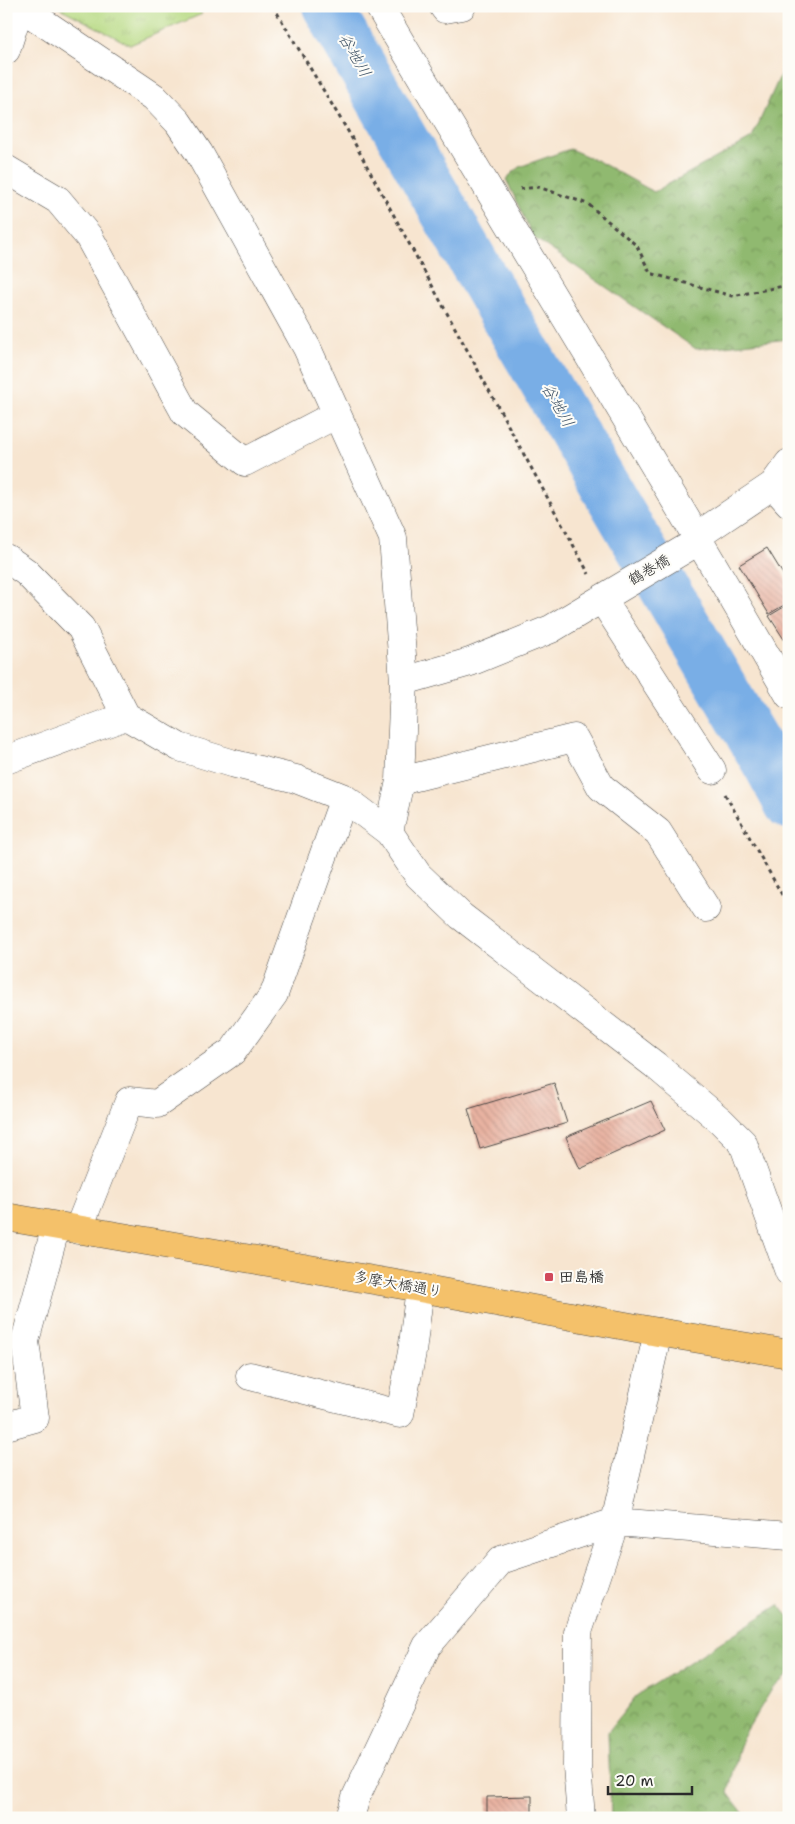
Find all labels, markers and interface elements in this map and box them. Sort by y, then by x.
water label: 谷地川 [334,29,376,81]
water label: 谷地川 [537,379,579,431]
street label: 鶴巻橋 [625,550,673,590]
street label: 多摩大橋通り [352,1266,444,1302]
place label: 田島橋 [559,1267,604,1287]
marker: 田島橋 [543,1271,555,1283]
scale bar [608,1764,691,1796]
text: 20 m [615,1771,654,1791]

